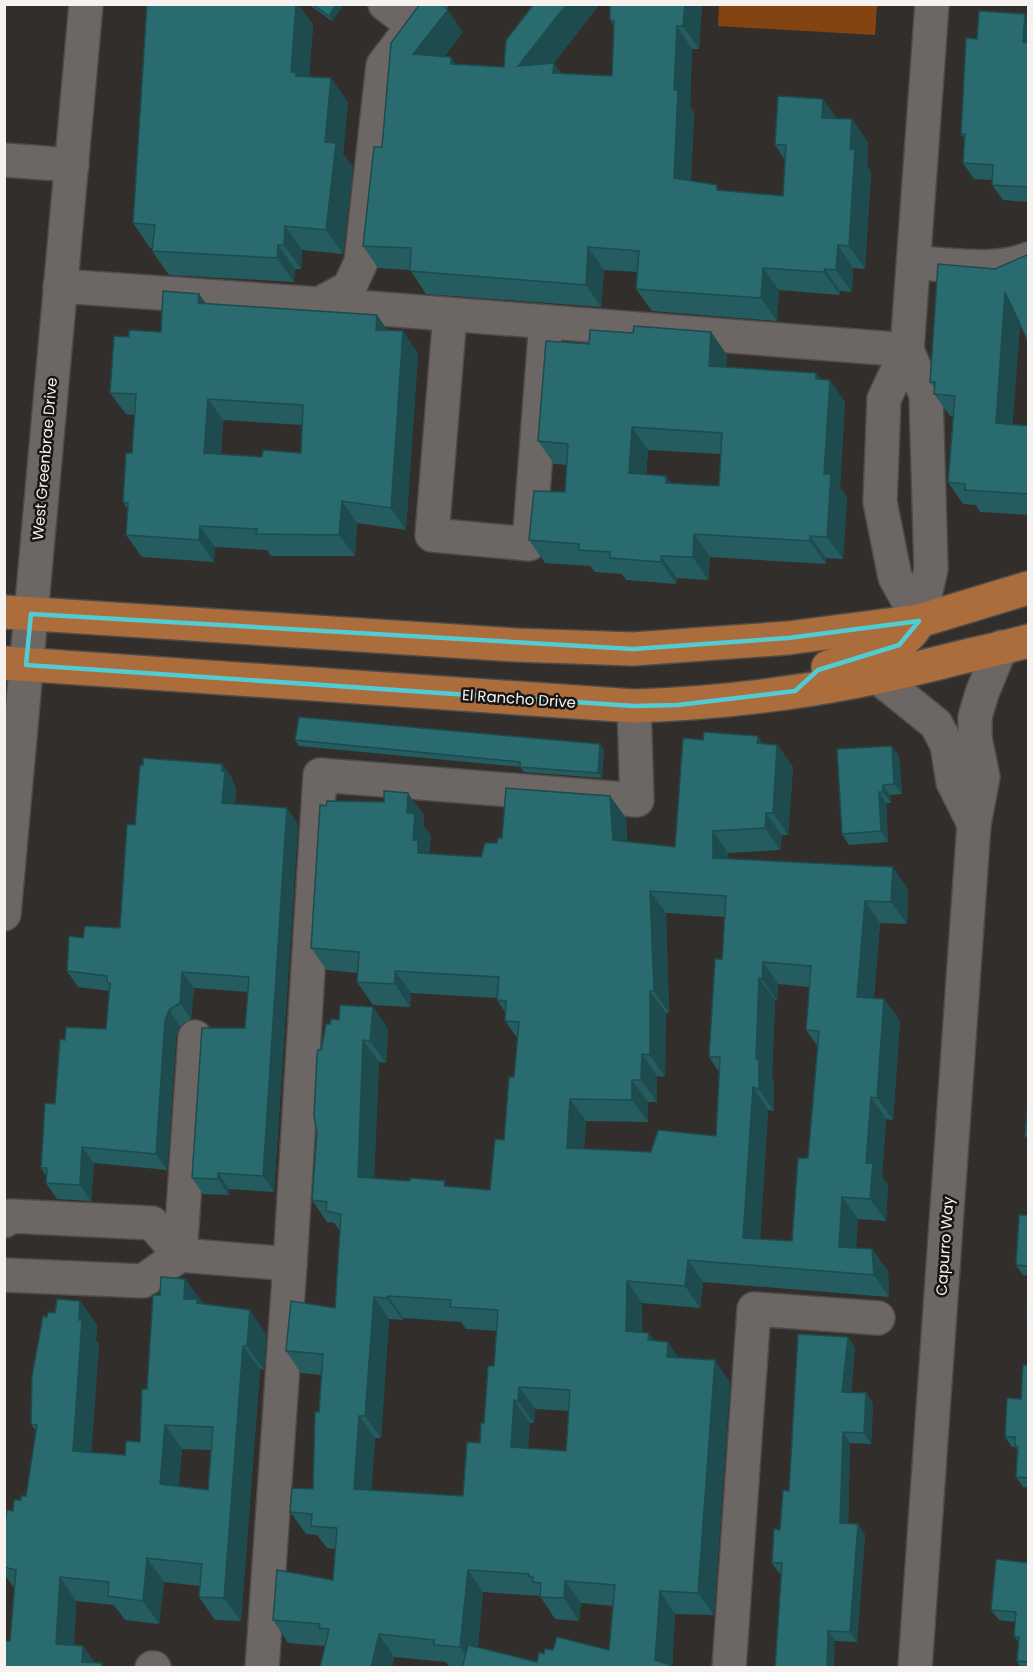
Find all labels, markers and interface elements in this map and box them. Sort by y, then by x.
street label: West Greenbrae Drive [27,377,62,541]
street label: El Rancho Drive [461,684,577,713]
street label: Capurro Way [931,1195,958,1296]

